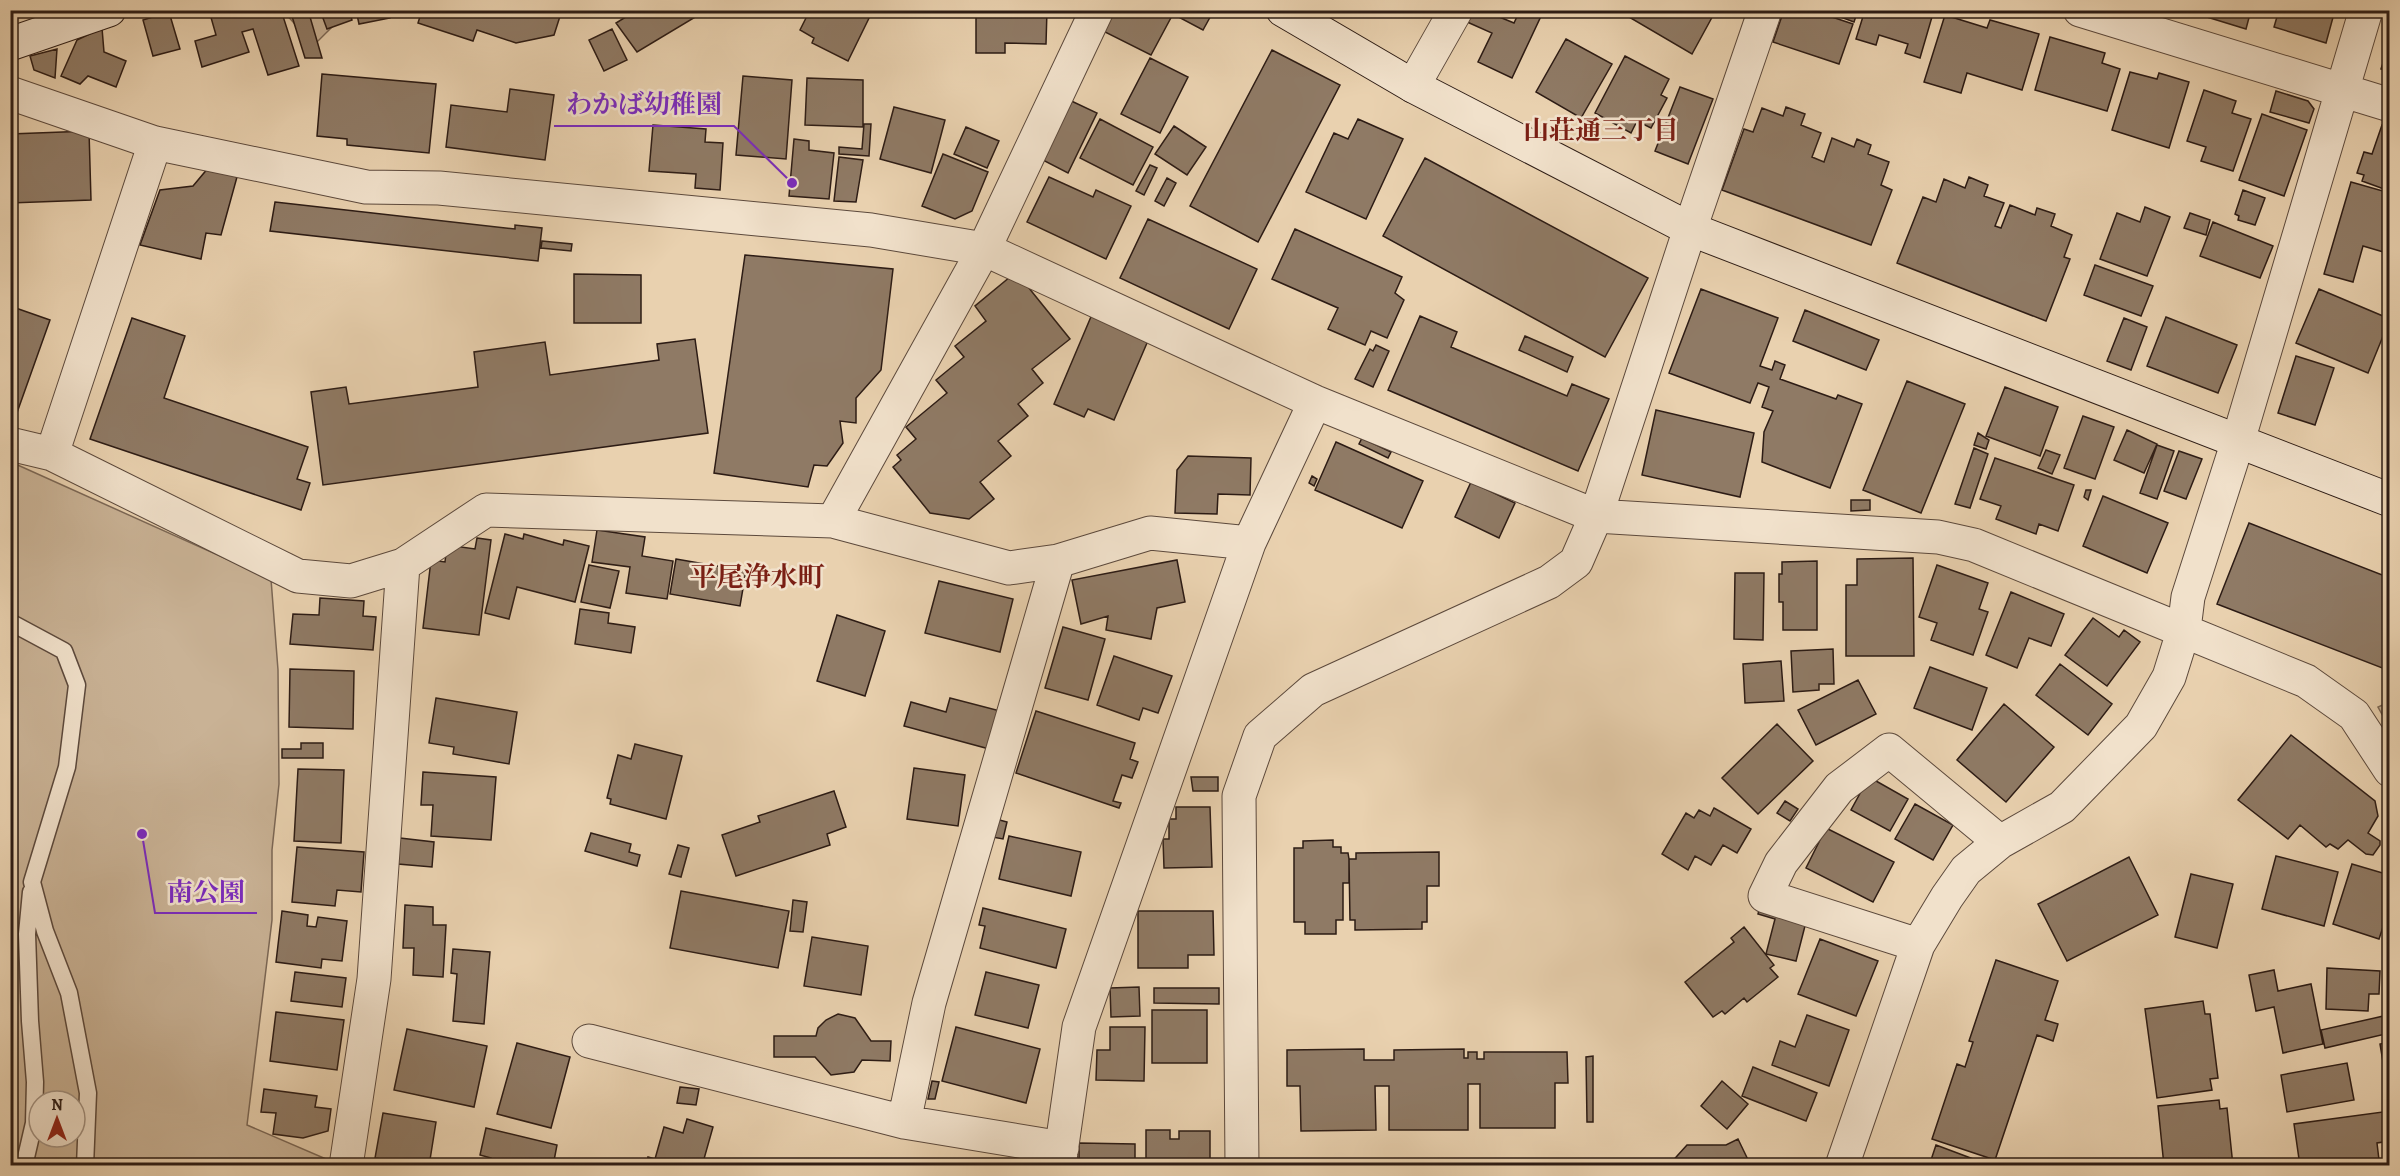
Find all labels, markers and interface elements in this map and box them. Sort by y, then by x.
callout: わかば幼稚園 [554,82,734,126]
text: わかば幼稚園 [566,87,722,122]
district label: 山荘通三丁目 [1523,113,1679,148]
district label: 平尾浄水町 [690,559,825,595]
callout: 南公園 [155,869,257,913]
text: 南公園 [167,875,245,910]
north arrow [27,1089,87,1149]
text: N [51,1094,63,1116]

